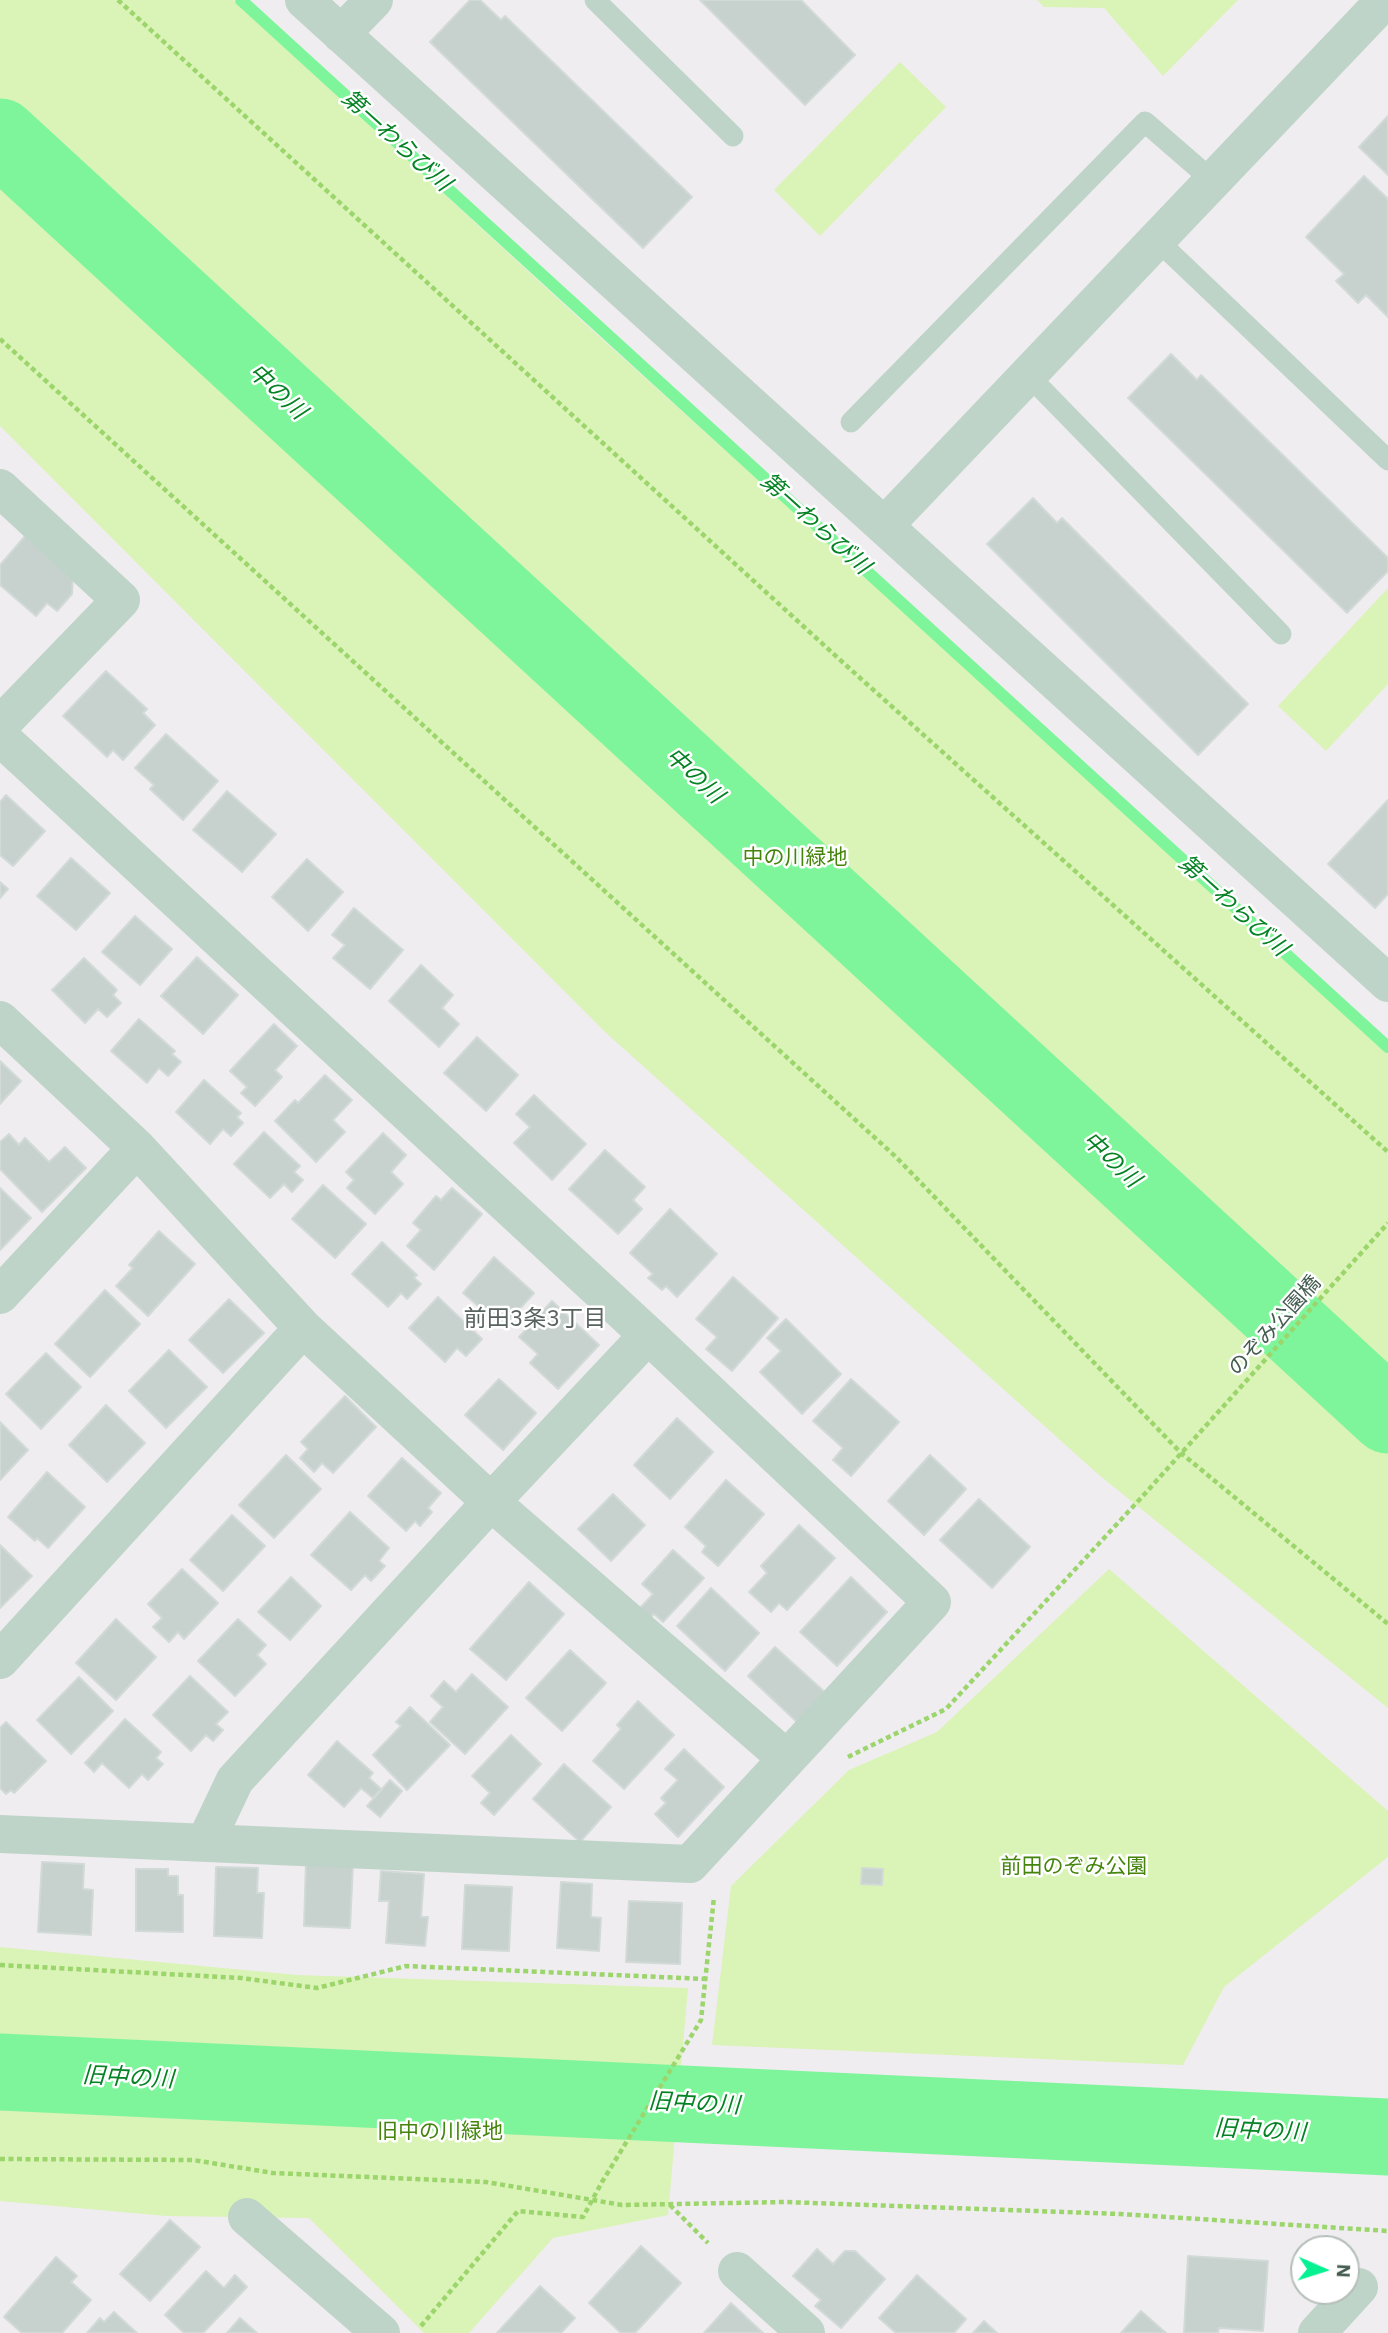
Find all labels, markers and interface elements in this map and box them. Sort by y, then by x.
water label: 第一わらび川 [335,85,457,197]
water label: 中の川 [242,358,312,426]
water label: 第一わらび川 [754,468,876,580]
water label: 中の川 [659,742,729,810]
park label: 中の川緑地 [743,845,847,871]
water label: 第一わらび川 [1172,850,1294,962]
water label: 中の川 [1076,1126,1146,1194]
street label: のぞみ公園橋 [1223,1271,1327,1381]
district label: 前田3条3丁目 [464,1305,606,1333]
park label: 前田のぞみ公園 [1001,1854,1147,1880]
water label: 旧中の川 [81,2062,175,2094]
water label: 旧中の川 [647,2088,741,2120]
water label: 旧中の川 [1213,2115,1307,2147]
park label: 旧中の川緑地 [377,2119,503,2145]
north arrow [1290,2235,1360,2305]
text: N [1332,2263,1356,2278]

